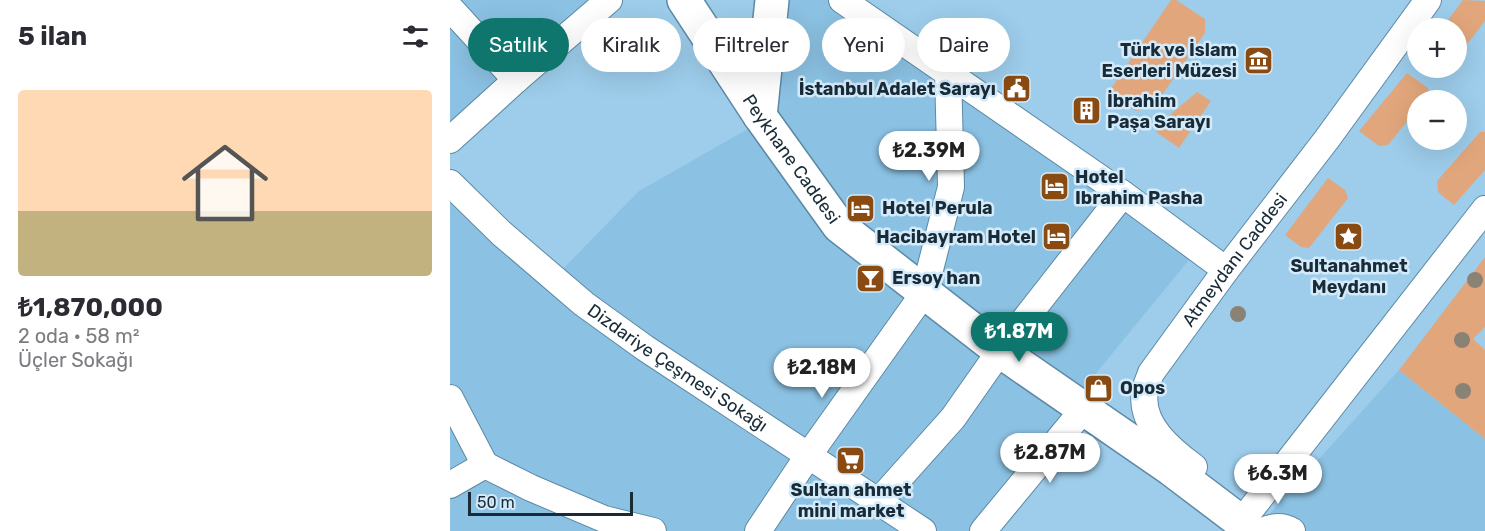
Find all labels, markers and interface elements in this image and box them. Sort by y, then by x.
chip: Satılık [468,18,569,72]
chip: Kiralık [581,18,681,72]
chip: Filtreler [693,18,810,72]
chip: Yeni [822,18,905,72]
chip: Daire [917,18,1010,72]
map controls [1407,18,1467,150]
button: + [1407,18,1467,78]
icon: filters [399,20,432,53]
text: 5 ilan [18,21,87,52]
place label: Türk ve İslam Eserleri Müzesi [1102,39,1237,82]
museum icon: Türk ve İslam Eserleri Müzesi [1242,44,1274,76]
public building icon: İstanbul Adalet Sarayı [1001,73,1033,105]
place label: İstanbul Adalet Sarayı [799,78,996,100]
street label: Peykhane Caddesi [738,90,845,228]
place label: İbrahim Paşa Sarayı [1107,90,1211,133]
button: − [1407,90,1467,150]
building icon: İbrahim Paşa Sarayı [1070,95,1102,127]
icon: home [171,129,279,237]
pin: ₺2.39M [880,131,978,182]
text: ₺2.39M [893,138,965,162]
place label: Hotel Ibrahim Pasha [1075,166,1203,209]
hotel icon: Hotel Ibrahim Pasha [1038,171,1070,203]
street label: Atmeydanı Caddesi [1177,189,1292,331]
hotel icon: Hotel Perula [845,192,877,224]
place label: Hotel Perula [882,197,993,219]
hotel icon: Hacibayram Hotel [1041,221,1073,253]
place icon: Sultanahmet Meydanı [1333,221,1365,253]
place label: Hacibayram Hotel [876,226,1036,248]
place label: Sultanahmet Meydanı [1290,255,1408,298]
bar icon: Ersoy han [855,262,887,294]
place label: Ersoy han [892,267,980,289]
text: ₺1,870,000 [18,292,163,323]
street label: Dizdariye Çeşmesi Sokağı [583,299,772,437]
pin: ₺1.87M [970,312,1068,363]
text: ₺1.87M [985,319,1053,343]
text: 2 oda · 58 m² [18,324,140,348]
text: Üçler Sokağı [18,348,133,372]
pin: ₺2.18M [773,348,871,399]
text: ₺2.18M [788,355,856,379]
shop icon: Opos [1083,372,1115,404]
place label: Opos [1120,377,1165,399]
pin: ₺2.87M [1001,433,1099,484]
text: ₺2.87M [1014,440,1086,464]
supermarket icon: Sultan ahmet mini market [835,445,867,477]
pin: ₺6.3M [1236,454,1320,505]
text: ₺6.3M [1248,461,1308,485]
place label: Sultan ahmet mini market [791,479,911,522]
scale bar [468,489,633,516]
text: 50 m [477,493,515,512]

